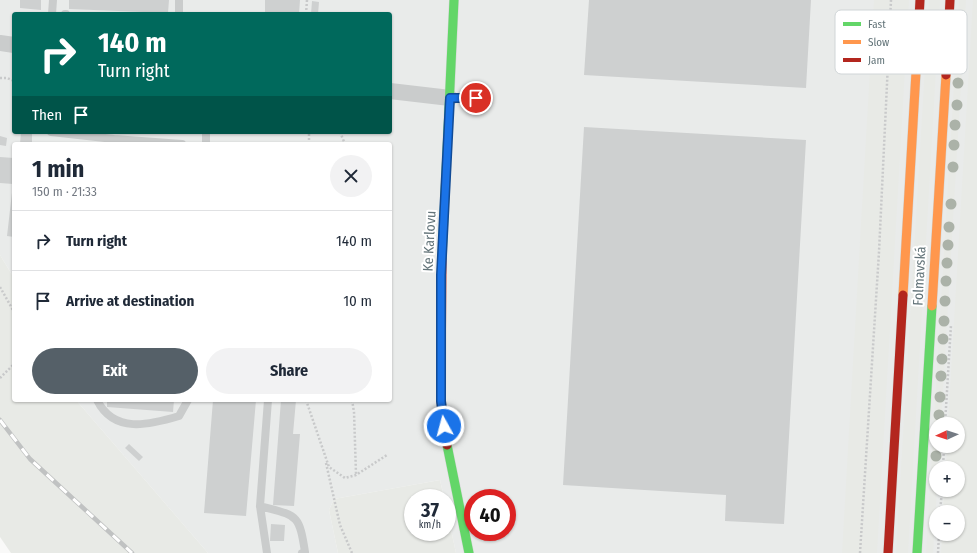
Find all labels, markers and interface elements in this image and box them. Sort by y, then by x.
legend [835,10,967,74]
text: Fast [868,18,886,31]
text: 140 m [98,26,167,59]
icon: right [32,28,84,80]
text: Slow [868,36,889,49]
text: Jam [868,54,885,67]
text: Turn right [98,60,170,82]
pin [459,81,493,115]
icon: arrive [465,87,487,109]
icon: arrive [70,104,92,126]
text: Then [32,106,62,124]
text: 1 min [32,155,84,183]
button: close [330,155,372,197]
text: 150 m · 21:33 [32,184,97,199]
street label: Ke Karlovu [419,210,440,272]
icon: right [32,230,54,252]
text: Turn right [66,232,127,250]
text: 140 m [336,232,372,250]
street label: Folmavská [909,246,930,306]
icon: arrive [32,290,54,312]
text: Arrive at destination [66,292,194,310]
text: 10 m [343,292,372,310]
button: Exit [32,348,198,394]
button: Share [206,348,372,394]
position arrow [423,405,465,447]
north arrow [929,417,965,453]
map controls [929,417,965,541]
button: + [929,461,965,497]
speed limit sign: 40 [464,489,516,541]
text: 37 [421,498,439,522]
button: − [929,505,965,541]
text: km/h [419,519,441,531]

